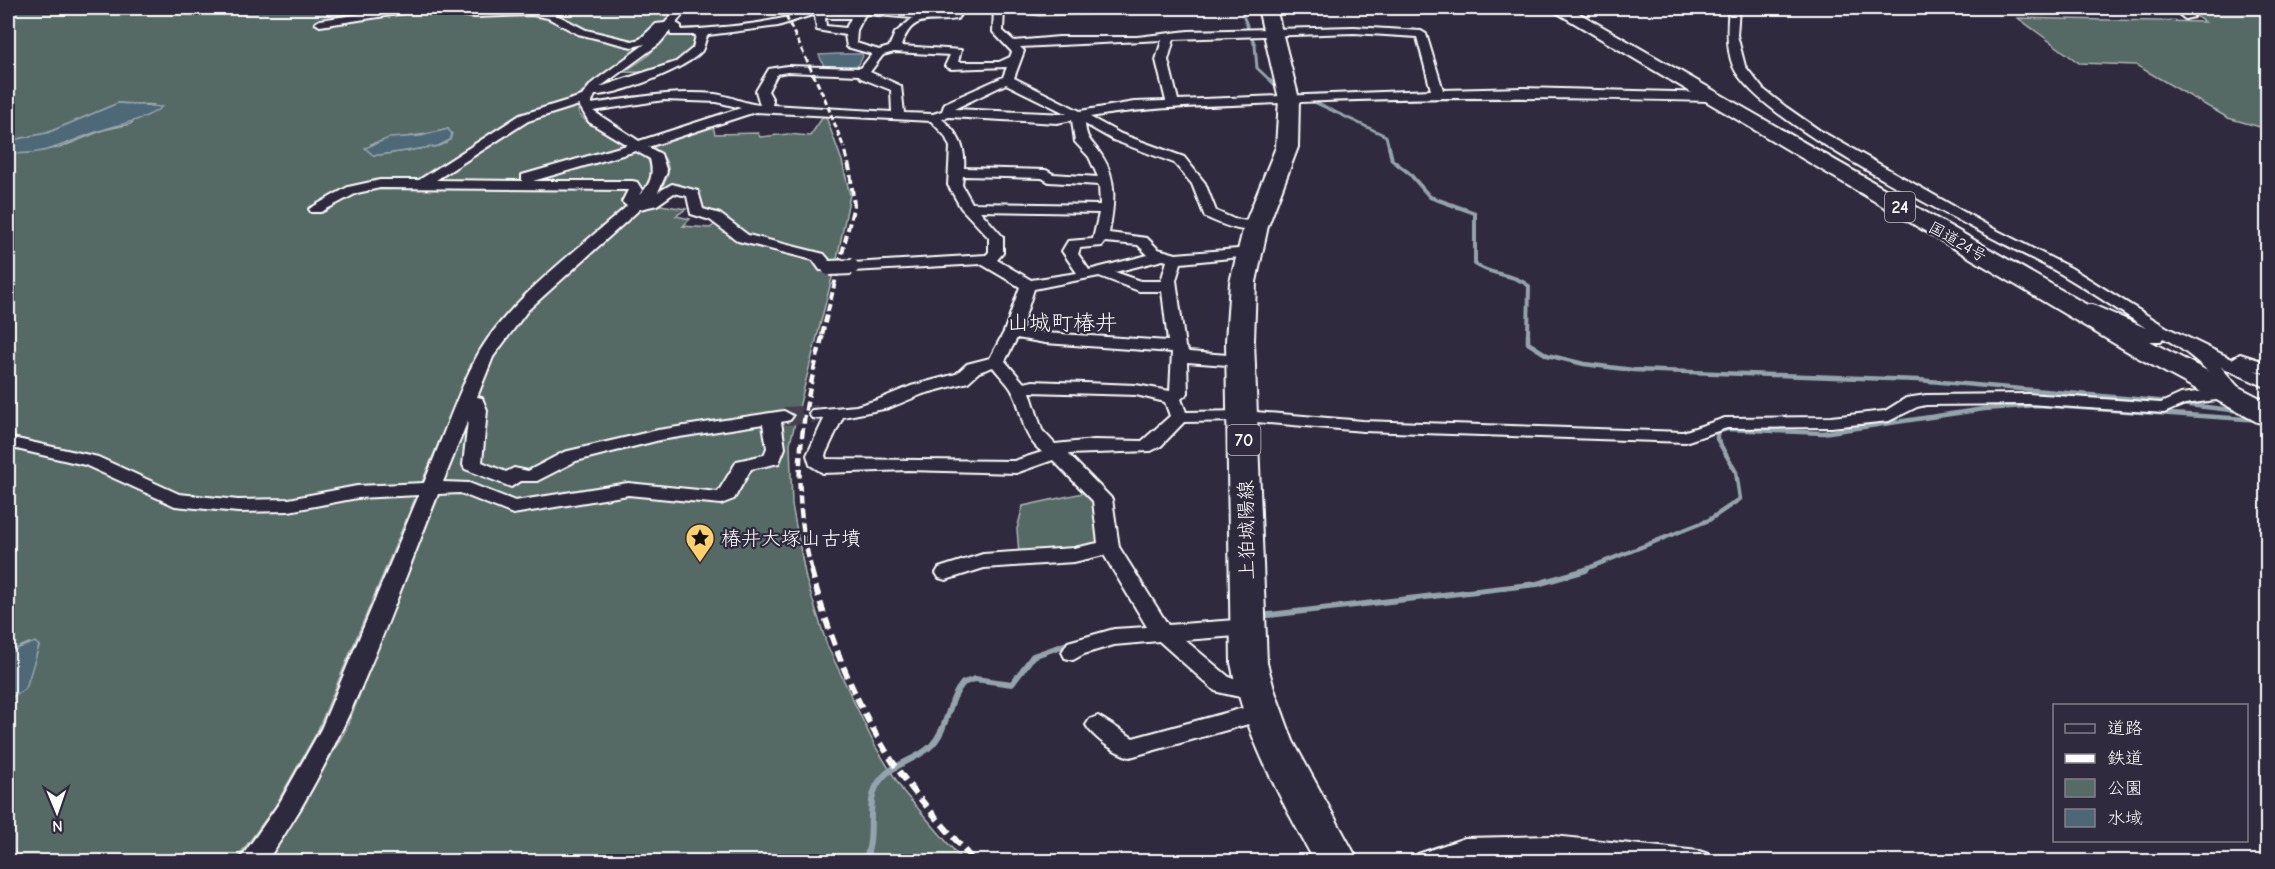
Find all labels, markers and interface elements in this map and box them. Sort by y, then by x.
road number: 24 [1885,192,1915,222]
street label: 国道24号 [1925,218,1990,266]
district label: 山城町椿井 [1007,310,1117,336]
road number: 70 [1228,425,1260,455]
street label: 上狛城陽線 [1234,480,1259,580]
place icon: 椿井大塚山古墳 [684,522,716,564]
place label: 椿井大塚山古墳 [721,527,861,550]
legend [2053,704,2248,842]
text: 道路 [2107,718,2143,739]
text: 鉄道 [2107,748,2143,769]
text: 公園 [2107,778,2143,799]
north arrow [27,782,87,842]
text: 水域 [2107,808,2143,829]
text: N [52,817,63,835]

